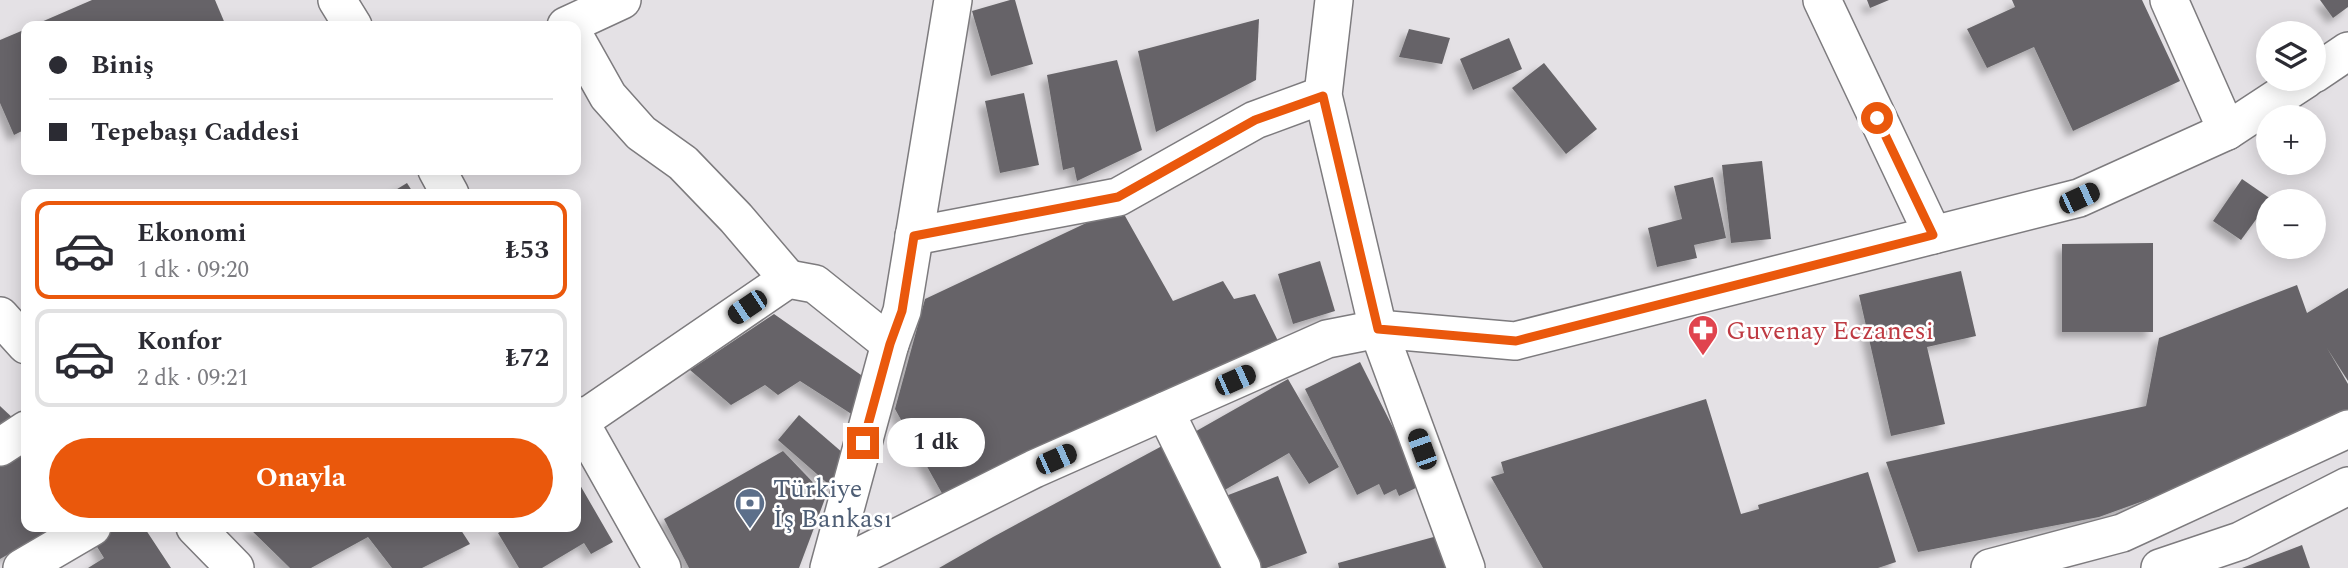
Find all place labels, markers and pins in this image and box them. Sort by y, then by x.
place label: Guvenay Eczanesi [1726,311,1934,351]
pharmacy icon: Guvenay Eczanesi [1686,313,1720,357]
place label: Türkiye İş Bankası [773,469,892,539]
bank icon: Türkiye İş Bankası [733,486,767,530]

